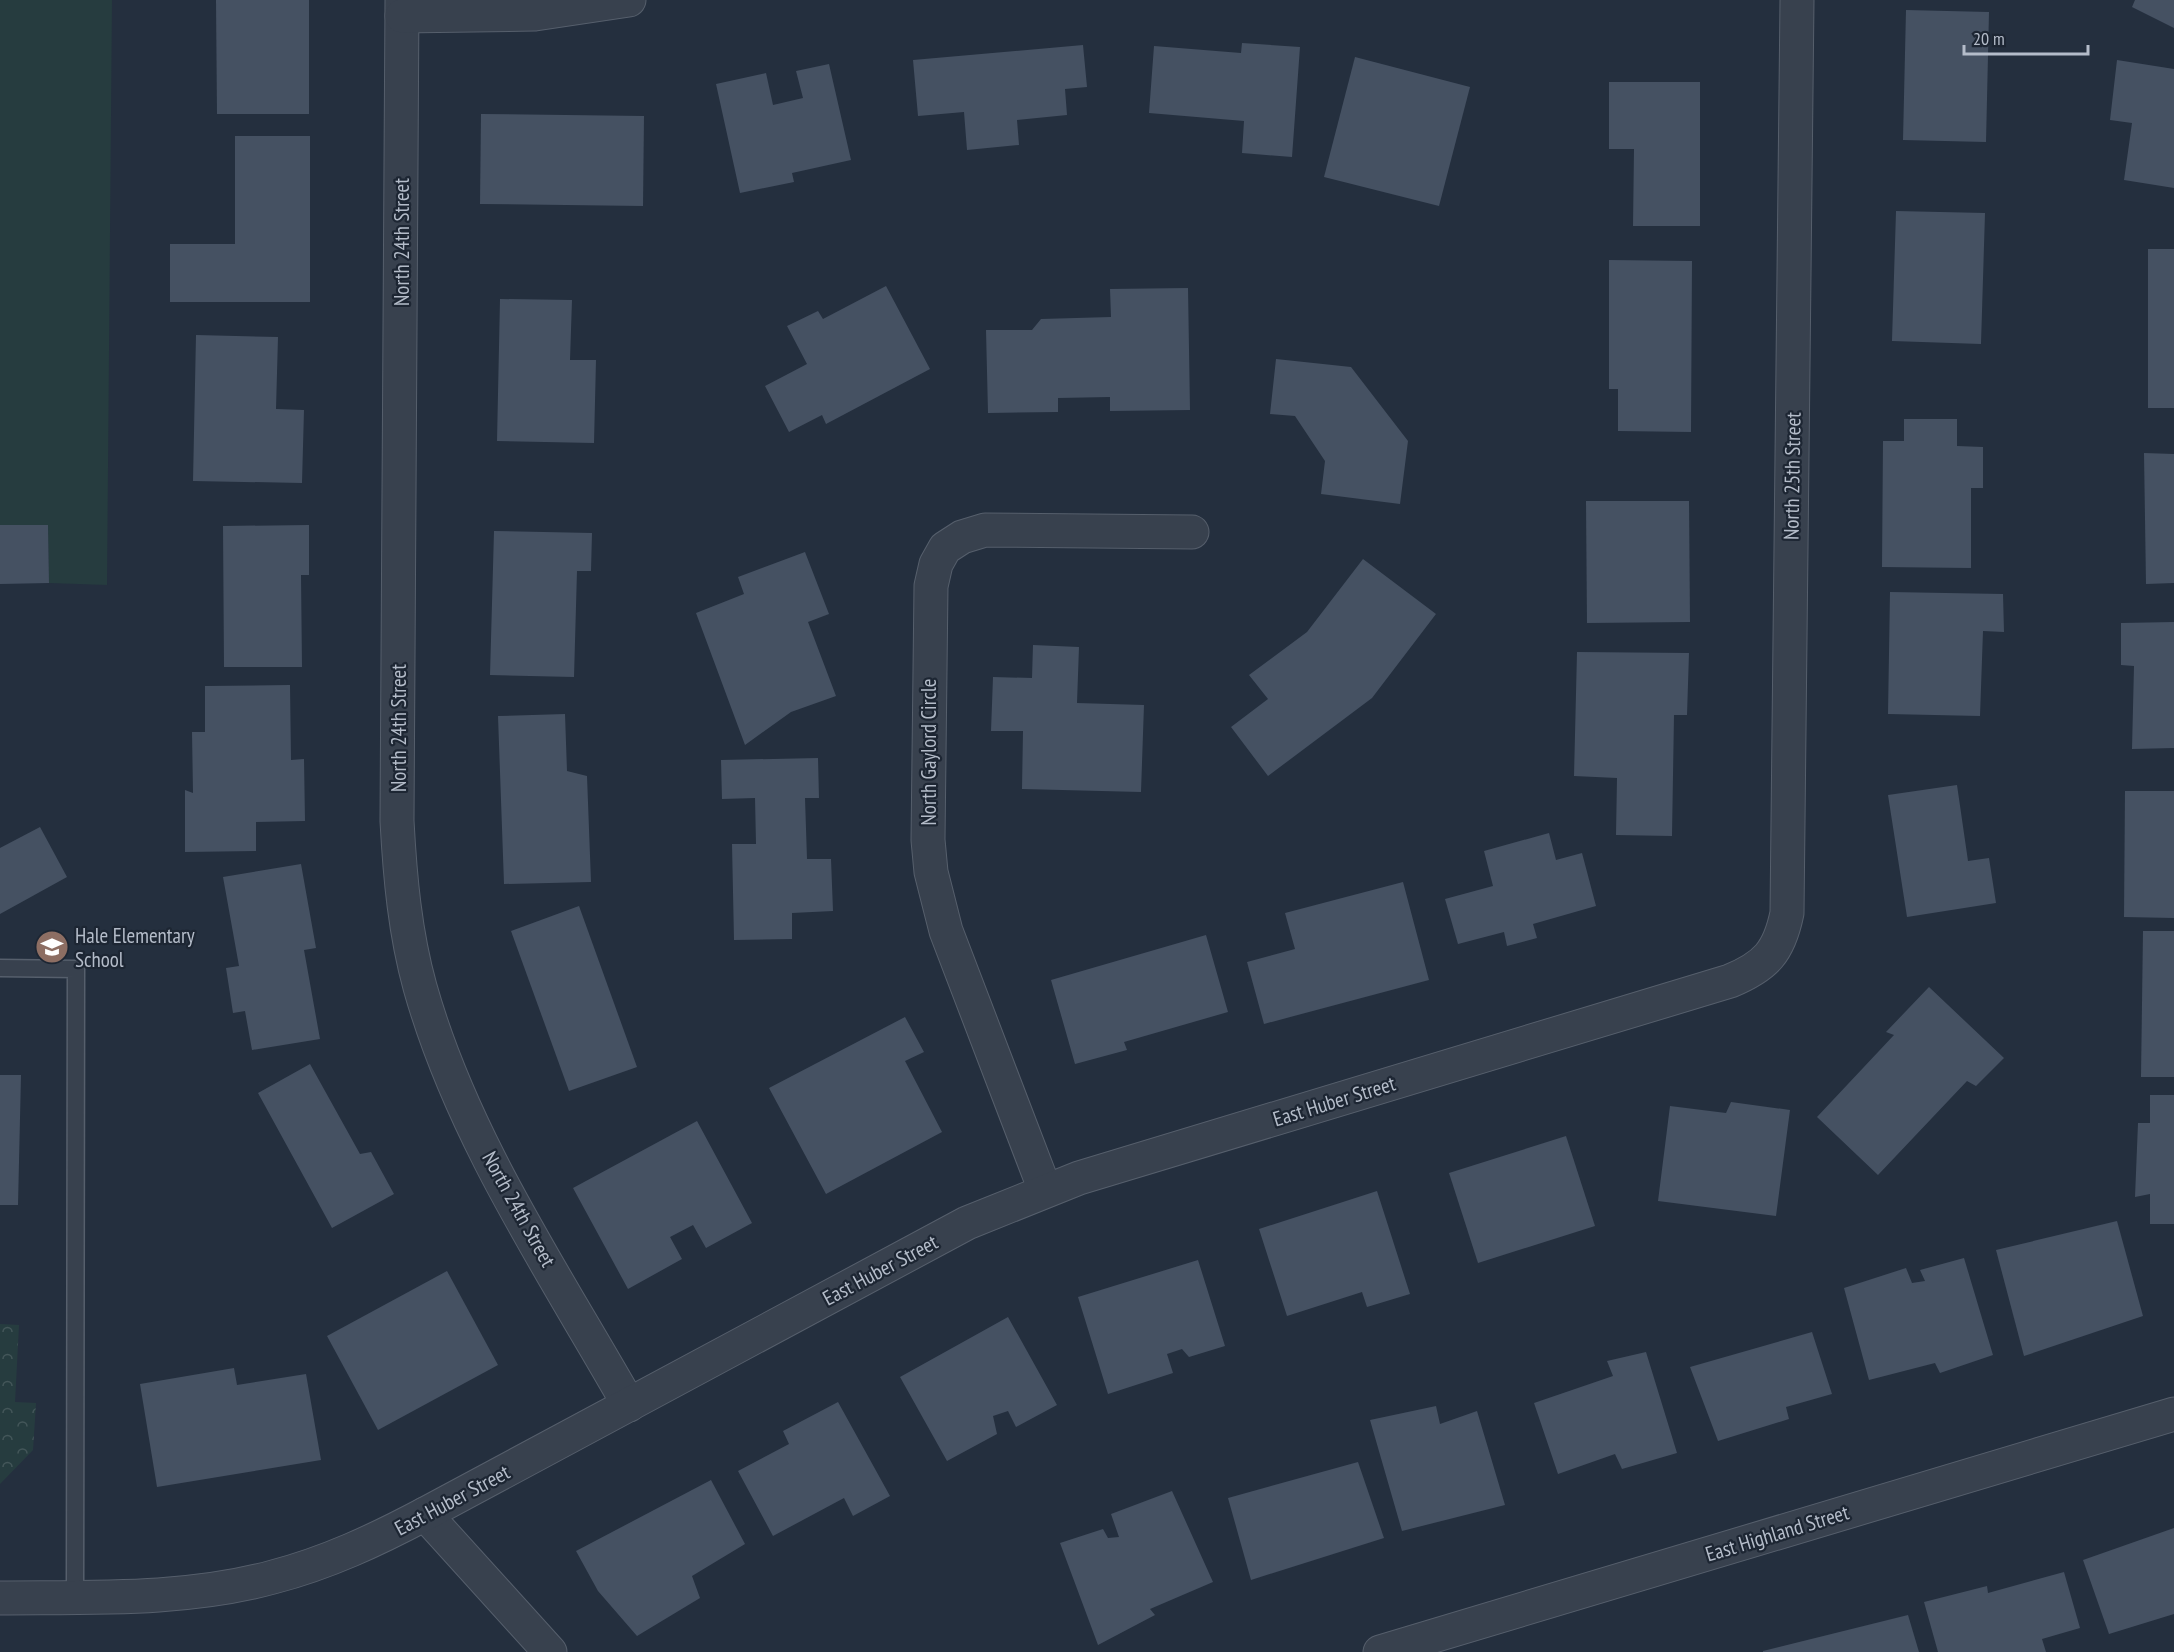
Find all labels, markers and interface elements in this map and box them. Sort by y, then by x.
scale bar [1964,18,2088,56]
text: 20 m [1973,27,2005,50]
street label: North 24th Street [388,178,415,306]
street label: North 25th Street [1777,412,1807,540]
street label: North 24th Street [385,664,412,792]
street label: North Gaylord Circle [915,679,942,825]
place label: Hale Elementary School [75,922,195,973]
school or university icon: Hale Elementary School [34,929,70,965]
street label: East Huber Street [1270,1070,1399,1132]
street label: North 24th Street [476,1147,562,1272]
street label: East Huber Street [818,1228,942,1312]
street label: East Huber Street [390,1458,514,1542]
street label: East Highland Street [1702,1498,1852,1568]

